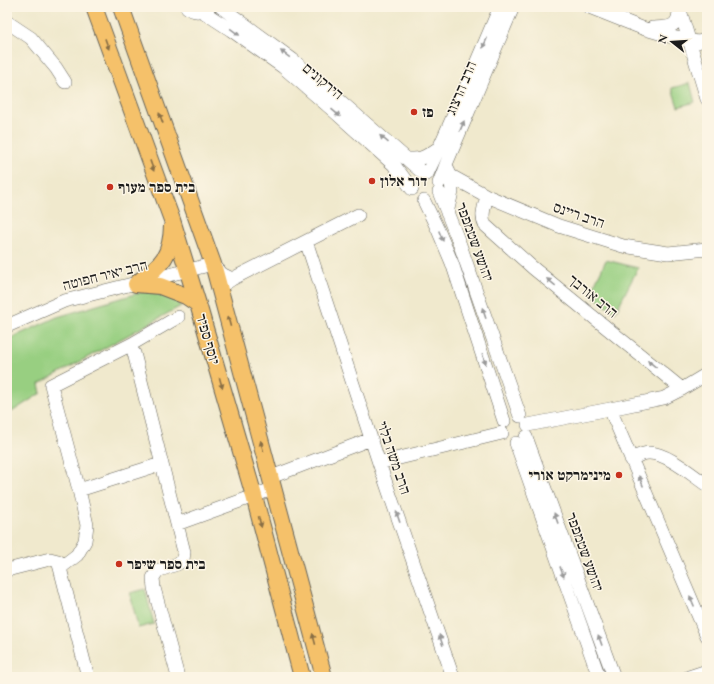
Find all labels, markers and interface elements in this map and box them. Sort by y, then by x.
north arrow [652,22,692,62]
one-way arrow [229,28,240,37]
text: N [654,33,670,45]
one-way arrow [481,37,487,49]
one-way arrow [105,38,111,50]
one-way arrow [280,50,291,58]
street label: הירקונים [299,58,348,103]
street label: הרב הרצוג [441,58,480,118]
place label: פז [422,102,434,121]
marker: פז [409,107,419,117]
one-way arrow [332,108,341,117]
one-way arrow [157,111,163,123]
one-way arrow [459,121,465,132]
one-way arrow [379,134,389,144]
one-way arrow [149,160,155,172]
place label: דור אלון [380,171,427,190]
marker: דור אלון [367,176,377,186]
place label: בית ספר מעוף [118,177,195,196]
marker: בית ספר מעוף [105,182,115,192]
street label: הרב ריינס [551,197,607,232]
street label: יהושע שטמפפר [452,200,499,284]
one-way arrow [439,231,445,243]
street label: הרב יאיר חפוטה [60,255,149,294]
street label: הרב אורבך [564,270,622,322]
one-way arrow [545,278,556,287]
one-way arrow [480,307,486,319]
street label: יוסף ספיר [192,311,225,366]
one-way arrow [225,314,231,327]
one-way arrow [481,354,487,366]
one-way arrow [646,360,657,368]
one-way arrow [218,377,224,389]
street label: הרב משה בלוי [373,419,416,497]
one-way arrow [259,440,265,452]
place label: מינימרקט אורי [529,465,611,484]
marker: מינימרקט אורי [614,470,624,480]
one-way arrow [637,475,644,487]
street label: יהושע שטמפפר [562,510,609,594]
one-way arrow [394,511,400,523]
one-way arrow [553,512,559,524]
one-way arrow [257,516,263,528]
place label: בית ספר שיפר [127,554,206,573]
marker: בית ספר שיפר [114,559,124,569]
one-way arrow [559,567,565,579]
one-way arrow [688,594,694,606]
one-way arrow [311,633,317,645]
one-way arrow [437,634,443,646]
one-way arrow [597,634,603,646]

